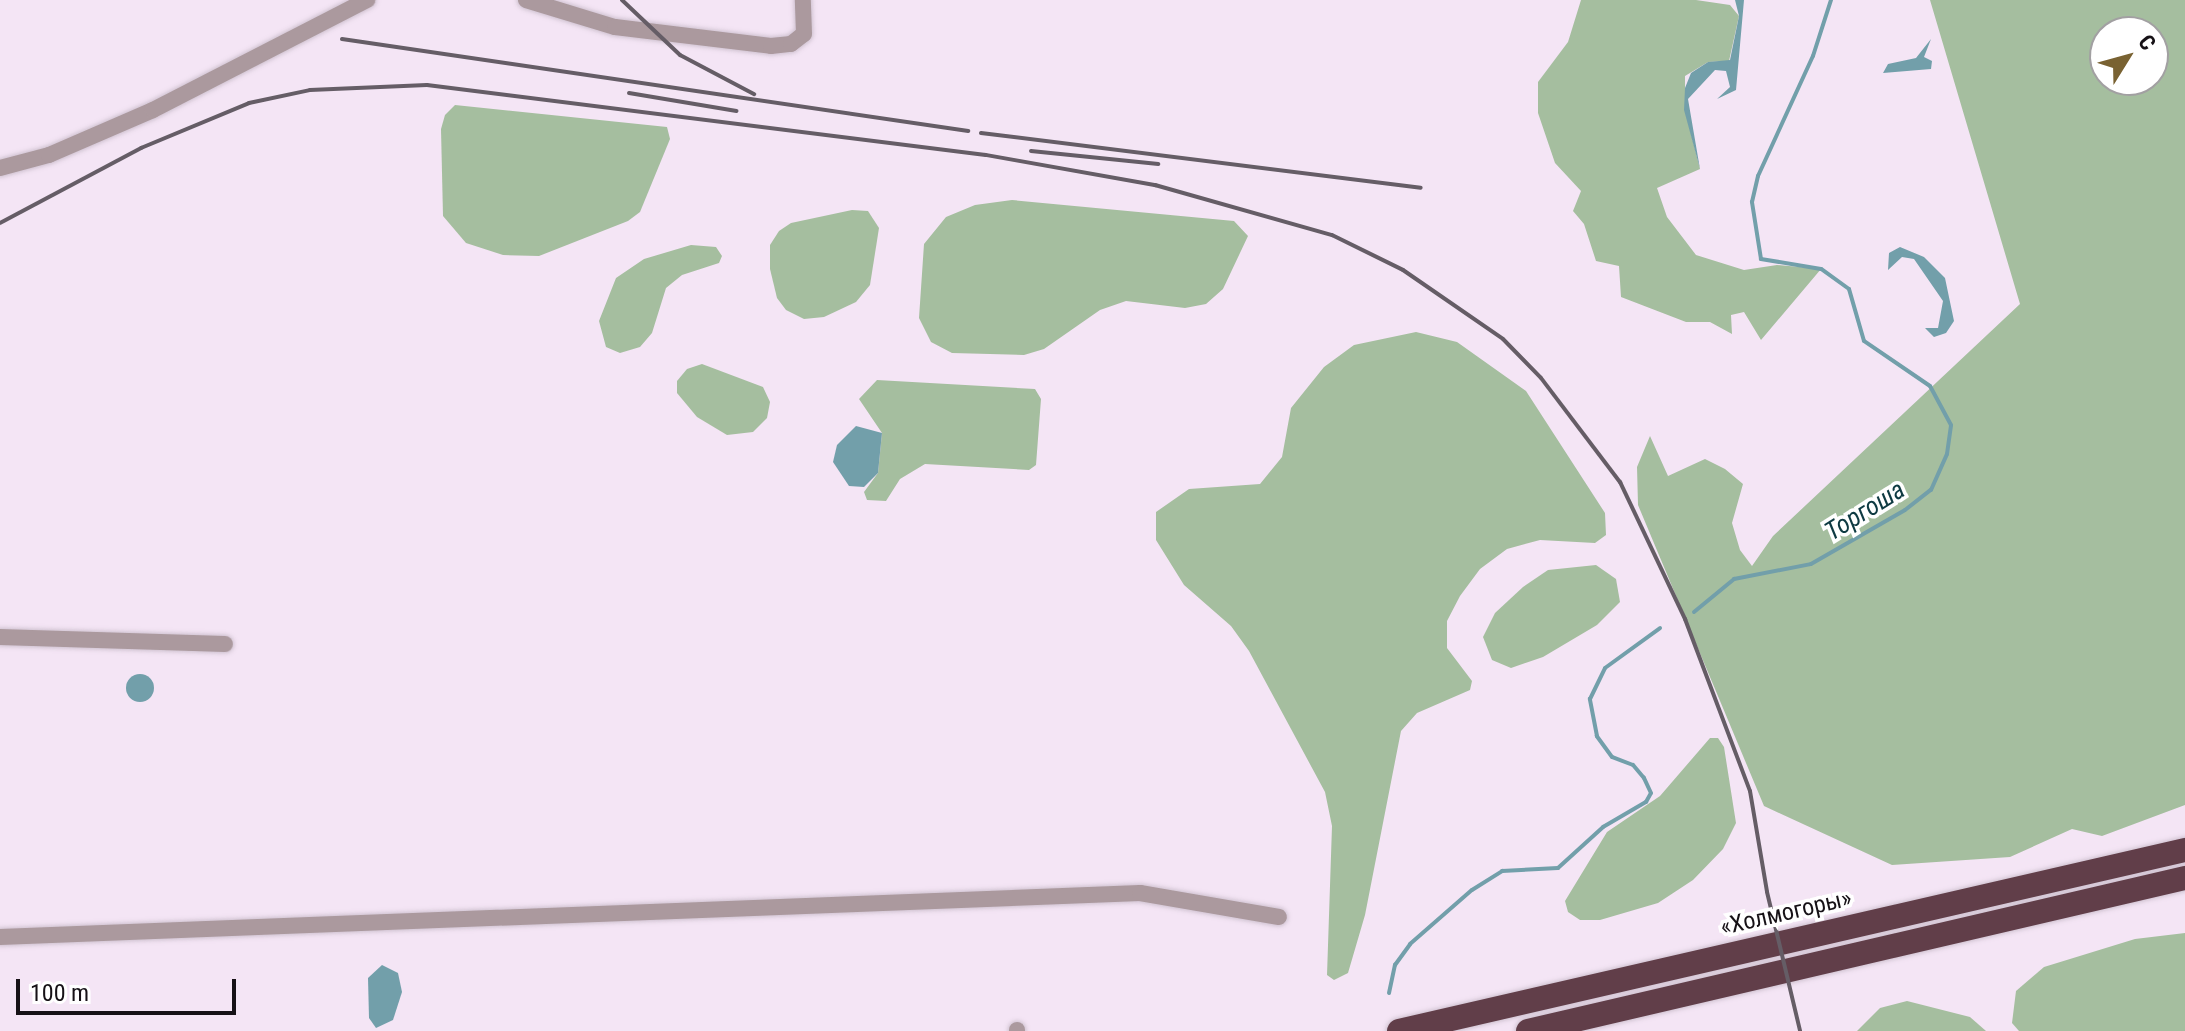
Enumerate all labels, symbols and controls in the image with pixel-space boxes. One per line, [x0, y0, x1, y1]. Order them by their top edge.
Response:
north arrow [2089, 16, 2169, 96]
text: С [2133, 30, 2161, 55]
water label: Торгоша [1819, 474, 1911, 548]
street label: «Холмогоры» [1718, 884, 1854, 942]
scale bar [20, 963, 240, 1013]
text: 100 m [30, 979, 89, 1007]

